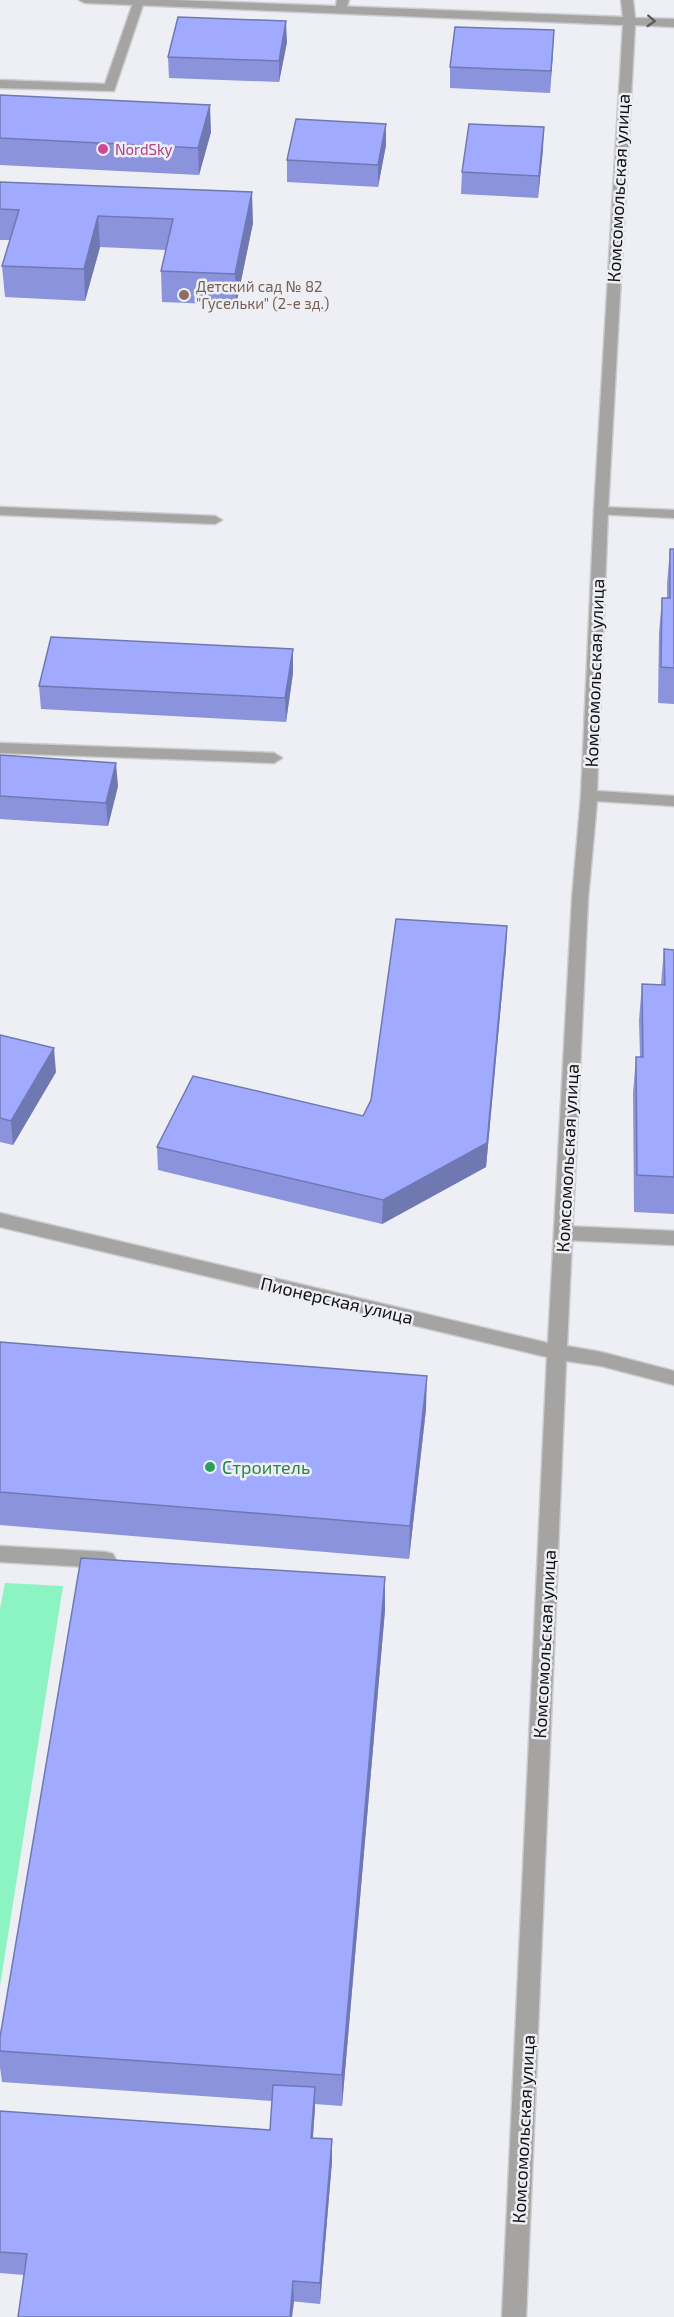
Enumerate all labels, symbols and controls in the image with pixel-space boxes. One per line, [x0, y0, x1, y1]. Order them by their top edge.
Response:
one-way arrow [647, 15, 656, 28]
street label: Комсомольская улица [602, 93, 634, 283]
place label: NordSky [115, 140, 173, 158]
marker: NordSky [96, 142, 110, 156]
place label: Детский сад № 82 "Гусельки" (2-е зд.) [196, 277, 329, 313]
marker: Детский сад № 82 "Гусельки" (2-е зд.) [177, 288, 191, 302]
street label: Комсомольская улица [580, 578, 608, 768]
street label: Комсомольская улица [551, 1063, 583, 1253]
street label: Пионерская улица [258, 1272, 416, 1328]
place label: Строитель [222, 1456, 310, 1478]
marker: Строитель [203, 1460, 217, 1474]
street label: Комсомольская улица [528, 1549, 560, 1739]
street label: Комсомольская улица [507, 2034, 539, 2224]

